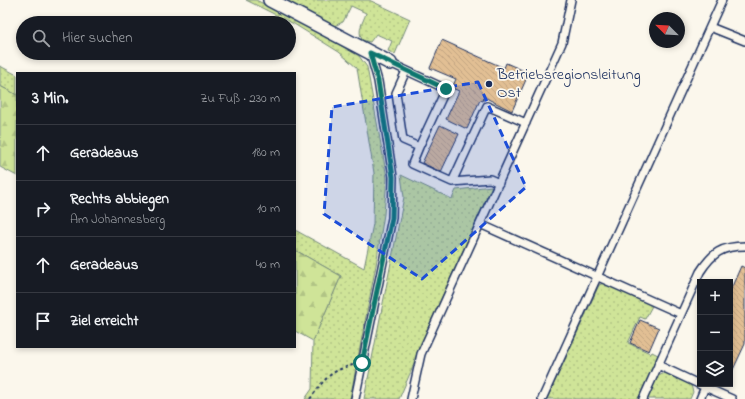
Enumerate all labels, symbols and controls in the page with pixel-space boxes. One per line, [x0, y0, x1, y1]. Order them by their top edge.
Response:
north arrow [649, 12, 685, 48]
search box [16, 16, 296, 60]
icon: search [30, 27, 52, 49]
text: Hier suchen [62, 27, 133, 49]
place label: Betriebsregionsleitung Ost [496, 63, 641, 105]
marker: Betriebsregionsleitung Ost [484, 79, 494, 89]
route end [437, 80, 455, 98]
text: 3 Min. [32, 86, 69, 111]
text: Zu Fuß · 230 m [200, 89, 280, 108]
icon: ahead [32, 142, 54, 164]
text: Geradeaus [70, 142, 138, 164]
text: 180 m [252, 143, 280, 162]
text: Rechts abbiegen [70, 188, 169, 210]
icon: right [32, 198, 54, 220]
text: 10 m [257, 199, 280, 218]
text: Am Johannesberg [70, 210, 165, 229]
icon: ahead [32, 254, 54, 276]
text: Geradeaus [70, 254, 138, 276]
text: 40 m [256, 255, 280, 274]
map controls [697, 279, 733, 387]
button: + [697, 279, 733, 315]
icon: arrive [32, 310, 54, 332]
text: Ziel erreicht [70, 310, 138, 332]
button: − [697, 315, 733, 351]
button: layers [697, 351, 733, 387]
route start [353, 354, 371, 372]

